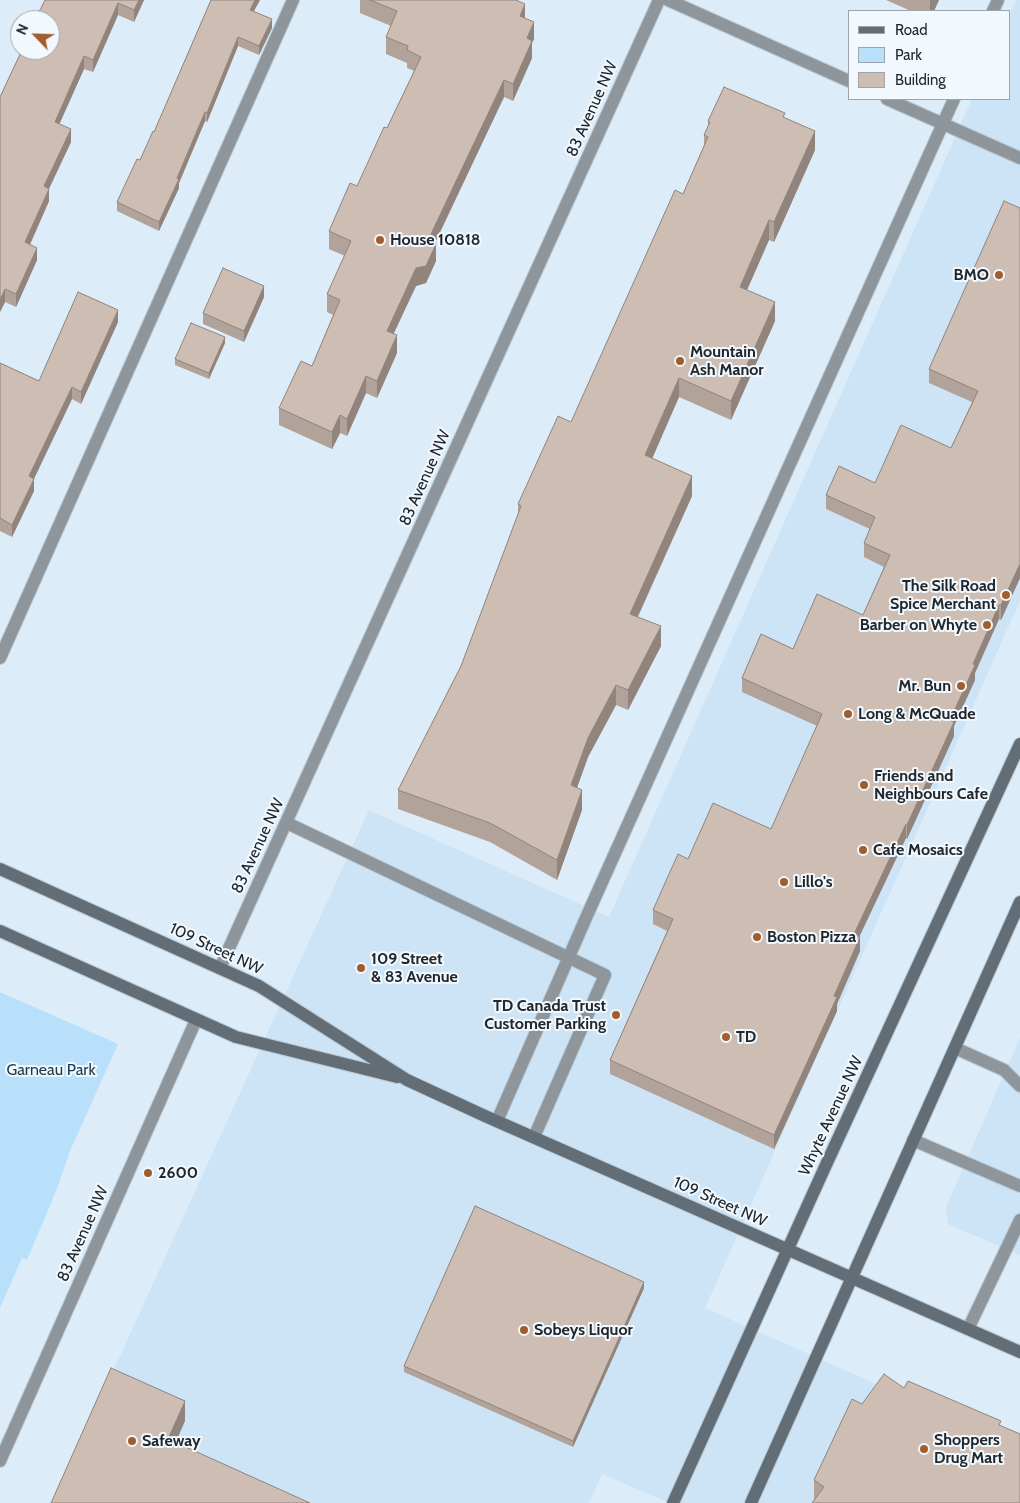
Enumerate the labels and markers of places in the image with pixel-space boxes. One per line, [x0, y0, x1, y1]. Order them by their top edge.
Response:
place label: House 10818 [390, 230, 480, 250]
marker: House 10818 [374, 234, 386, 246]
place label: BMO [954, 265, 989, 285]
marker: BMO [993, 269, 1005, 281]
place label: Mountain Ash Manor [690, 342, 764, 380]
marker: Mountain Ash Manor [674, 355, 686, 367]
place label: The Silk Road Spice Merchant [890, 576, 996, 614]
marker: The Silk Road Spice Merchant [1000, 589, 1012, 601]
place label: Barber on Whyte [860, 615, 977, 635]
marker: Barber on Whyte [981, 619, 993, 631]
place label: Mr. Bun [898, 676, 951, 696]
marker: Mr. Bun [955, 680, 967, 692]
place label: Long & McQuade [858, 704, 976, 724]
marker: Long & McQuade [842, 708, 854, 720]
place label: Friends and Neighbours Cafe [874, 766, 988, 804]
marker: Friends and Neighbours Cafe [858, 779, 870, 791]
place label: Cafe Mosaics [873, 840, 963, 860]
marker: Cafe Mosaics [857, 844, 869, 856]
place label: Lillo's [794, 872, 833, 892]
marker: Lillo's [778, 876, 790, 888]
place label: Boston Pizza [767, 927, 856, 947]
marker: Boston Pizza [751, 931, 763, 943]
place label: 109 Street & 83 Avenue [371, 949, 458, 987]
marker: 109 Street & 83 Avenue [355, 962, 367, 974]
place label: TD Canada Trust Customer Parking [484, 996, 606, 1034]
marker: TD Canada Trust Customer Parking [610, 1009, 622, 1021]
place label: TD [736, 1027, 756, 1047]
marker: TD [720, 1031, 732, 1043]
place label: 2600 [158, 1163, 198, 1183]
marker: 2600 [142, 1167, 154, 1179]
place label: Sobeys Liquor [534, 1320, 633, 1340]
marker: Sobeys Liquor [518, 1324, 530, 1336]
place label: Shoppers Drug Mart [934, 1430, 1003, 1468]
place label: Safeway [142, 1431, 201, 1451]
marker: Safeway [126, 1435, 138, 1447]
marker: Shoppers Drug Mart [918, 1443, 930, 1455]

